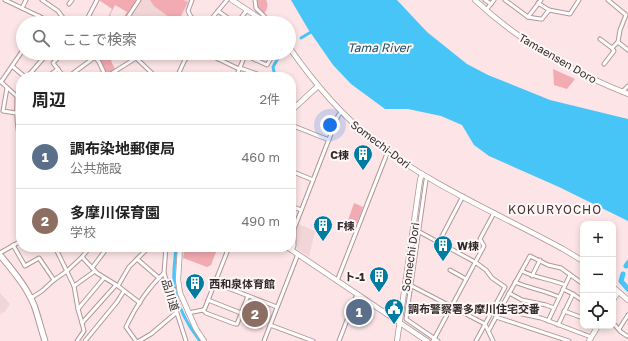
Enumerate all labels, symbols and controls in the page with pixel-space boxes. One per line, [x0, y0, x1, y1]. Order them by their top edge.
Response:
search box [16, 16, 296, 60]
icon: search [30, 27, 52, 49]
text: ここで検索 [62, 30, 137, 48]
street label: Tamaensen Doro [517, 30, 600, 86]
water label: Tama River [347, 40, 413, 55]
text: 周辺 [32, 89, 66, 110]
text: 2件 [259, 91, 280, 107]
your location [320, 115, 340, 135]
street label: Somechi-Dori [349, 117, 413, 171]
text: 調布染地郵便局 [70, 139, 175, 157]
building icon: C棟 [352, 143, 374, 171]
place label: C棟 [330, 148, 349, 161]
text: 1 [42, 149, 48, 165]
text: 460 m [241, 149, 280, 165]
text: 公共施設 [70, 160, 122, 176]
district label: KOKURYOCHO [508, 202, 602, 217]
text: 多摩川保育園 [70, 203, 160, 221]
text: 2 [41, 213, 49, 229]
text: 490 m [241, 213, 280, 229]
building icon: F棟 [312, 214, 334, 242]
place label: F棟 [337, 219, 355, 232]
map controls [580, 221, 616, 329]
button: + [580, 221, 616, 257]
street label: Somechi Dori [399, 222, 421, 292]
text: 学校 [70, 224, 96, 240]
building icon: W棟 [432, 234, 454, 262]
place label: W棟 [457, 239, 479, 252]
button: − [580, 257, 616, 293]
building icon: ト-1 [368, 265, 390, 293]
place label: ト-1 [344, 270, 365, 283]
building icon: 西和泉体育館 [184, 272, 206, 300]
street label: 品川道 [160, 277, 182, 313]
place label: 西和泉体育館 [209, 277, 275, 290]
button: locate [580, 293, 616, 329]
pin: 1 [346, 297, 372, 327]
public building icon: 調布警察署多摩川住宅交番 [383, 297, 405, 325]
pin: 2 [242, 299, 268, 329]
place label: 調布警察署多摩川住宅交番 [408, 302, 540, 315]

